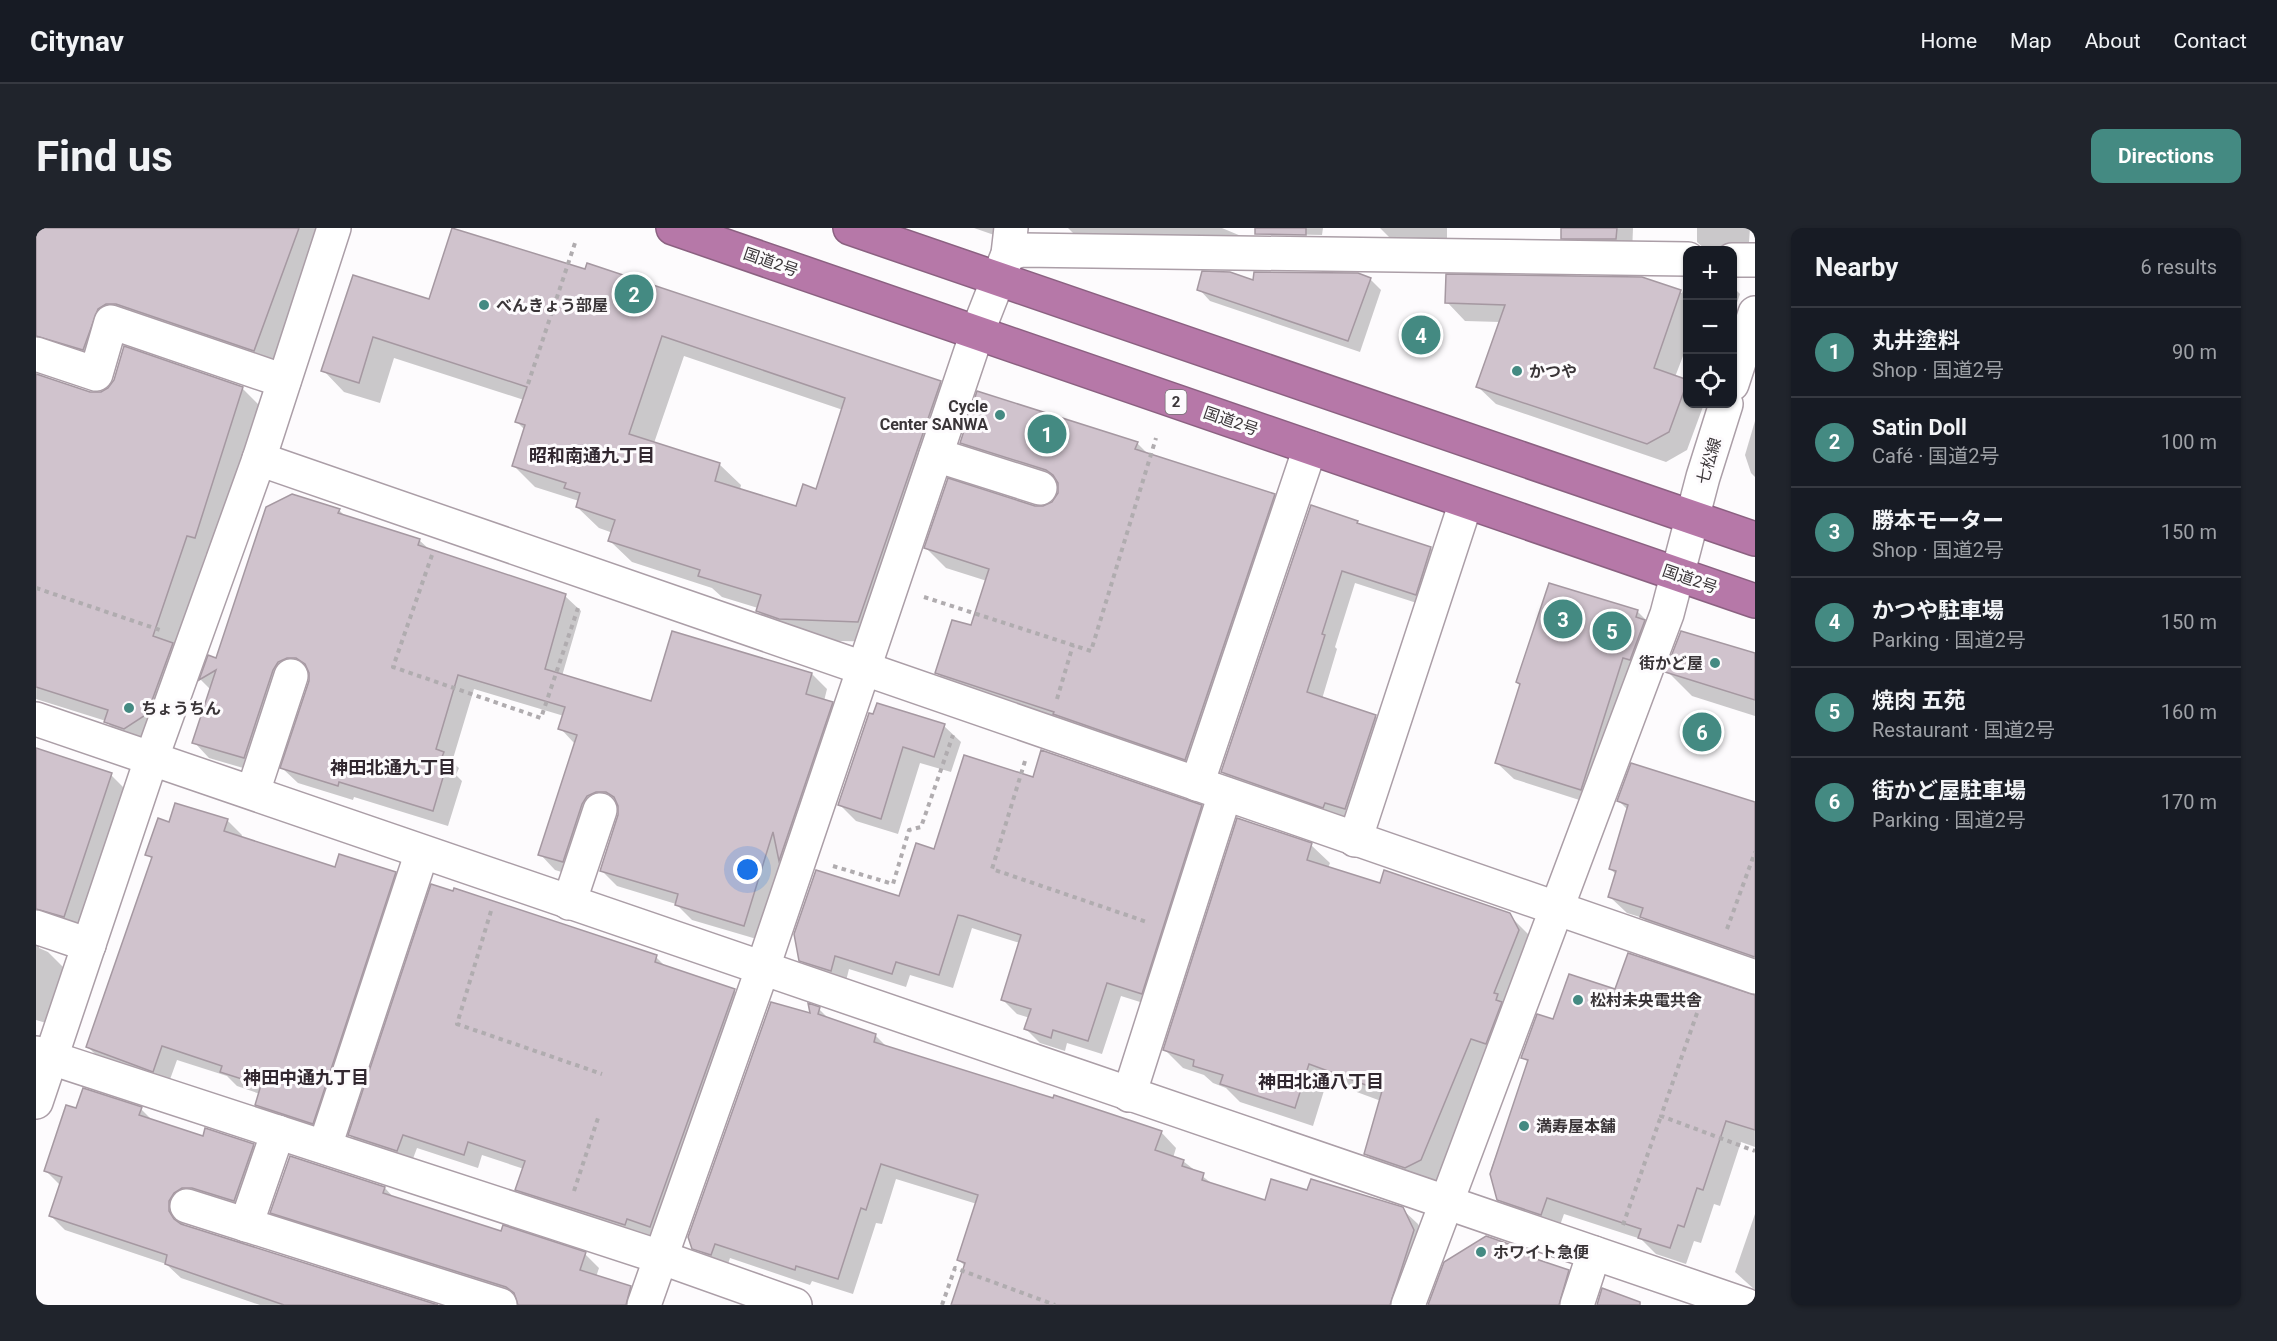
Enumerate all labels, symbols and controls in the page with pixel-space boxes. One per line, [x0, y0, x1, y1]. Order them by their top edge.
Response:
text: Citynav [30, 25, 124, 58]
text: Home [1921, 29, 1977, 53]
text: Map [2010, 29, 2052, 53]
text: About [2085, 29, 2141, 53]
text: Contact [2174, 29, 2247, 53]
button: Directions [2091, 129, 2241, 183]
text: Find us [36, 132, 173, 181]
street label: 国道2号 [741, 244, 801, 280]
map controls [1683, 246, 1737, 408]
button: + [1683, 246, 1737, 300]
text: Nearby [1815, 252, 1898, 282]
text: 6 results [2141, 255, 2217, 279]
pin: 2 [614, 272, 654, 316]
place label: べんきょう部屋 [496, 296, 608, 315]
marker: べんきょう部屋 [477, 298, 491, 312]
button: − [1683, 300, 1737, 354]
pin: 4 [1402, 312, 1440, 358]
text: 丸井塗料 [1872, 328, 1960, 353]
text: 1 [1829, 340, 1840, 364]
text: 90 m [2172, 340, 2217, 364]
button: locate [1683, 354, 1737, 408]
text: Shop · 国道2号 [1872, 358, 2004, 382]
place label: かつや [1529, 362, 1577, 381]
marker: かつや [1510, 364, 1524, 378]
road number: 2 [1166, 390, 1186, 414]
place label: Cycle Center SANWA [880, 397, 988, 434]
street label: 国道2号 [1201, 403, 1261, 439]
marker: Cycle Center SANWA [993, 408, 1007, 422]
pin: 1 [1028, 412, 1066, 456]
text: Satin Doll [1872, 415, 1967, 440]
text: 2 [1829, 430, 1840, 454]
text: 100 m [2161, 430, 2217, 454]
street label: 七松線 [1693, 435, 1725, 487]
text: Café · 国道2号 [1872, 444, 2000, 468]
district label: 昭和南通九丁目 [529, 445, 655, 466]
text: 勝本モーター [1872, 508, 2004, 533]
text: 3 [1829, 520, 1840, 544]
text: 150 m [2161, 520, 2217, 544]
text: Shop · 国道2号 [1872, 538, 2004, 562]
street label: 国道2号 [1660, 561, 1720, 597]
pin: 3 [1544, 596, 1582, 642]
text: かつや駐車場 [1872, 598, 2004, 623]
pin: 5 [1592, 608, 1632, 654]
text: 4 [1829, 610, 1840, 634]
text: 150 m [2161, 610, 2217, 634]
text: Parking · 国道2号 [1872, 628, 2026, 652]
place label: 街かど屋 [1639, 654, 1703, 673]
marker: 街かど屋 [1708, 656, 1722, 670]
text: 焼肉 五苑 [1872, 688, 1965, 713]
place label: ちょうちん [141, 699, 221, 718]
text: 5 [1829, 700, 1840, 724]
text: 160 m [2161, 700, 2217, 724]
marker: ちょうちん [122, 701, 136, 715]
pin: 6 [1682, 710, 1722, 754]
text: Restaurant · 国道2号 [1872, 718, 2055, 742]
district label: 神田北通九丁目 [330, 757, 456, 778]
text: 街かど屋駐車場 [1872, 778, 2026, 803]
text: 6 [1829, 790, 1840, 814]
text: 170 m [2161, 790, 2217, 814]
text: Parking · 国道2号 [1872, 808, 2026, 832]
your location [733, 855, 762, 884]
place label: 松村未央電共舎 [1590, 991, 1702, 1010]
marker: 松村未央電共舎 [1571, 993, 1585, 1007]
district label: 神田中通九丁目 [243, 1067, 369, 1088]
district label: 神田北通八丁目 [1258, 1071, 1384, 1092]
place label: 満寿屋本舗 [1536, 1117, 1616, 1136]
marker: 満寿屋本舗 [1517, 1119, 1531, 1133]
place label: ホワイト急便 [1493, 1243, 1589, 1262]
marker: ホワイト急便 [1474, 1245, 1488, 1259]

